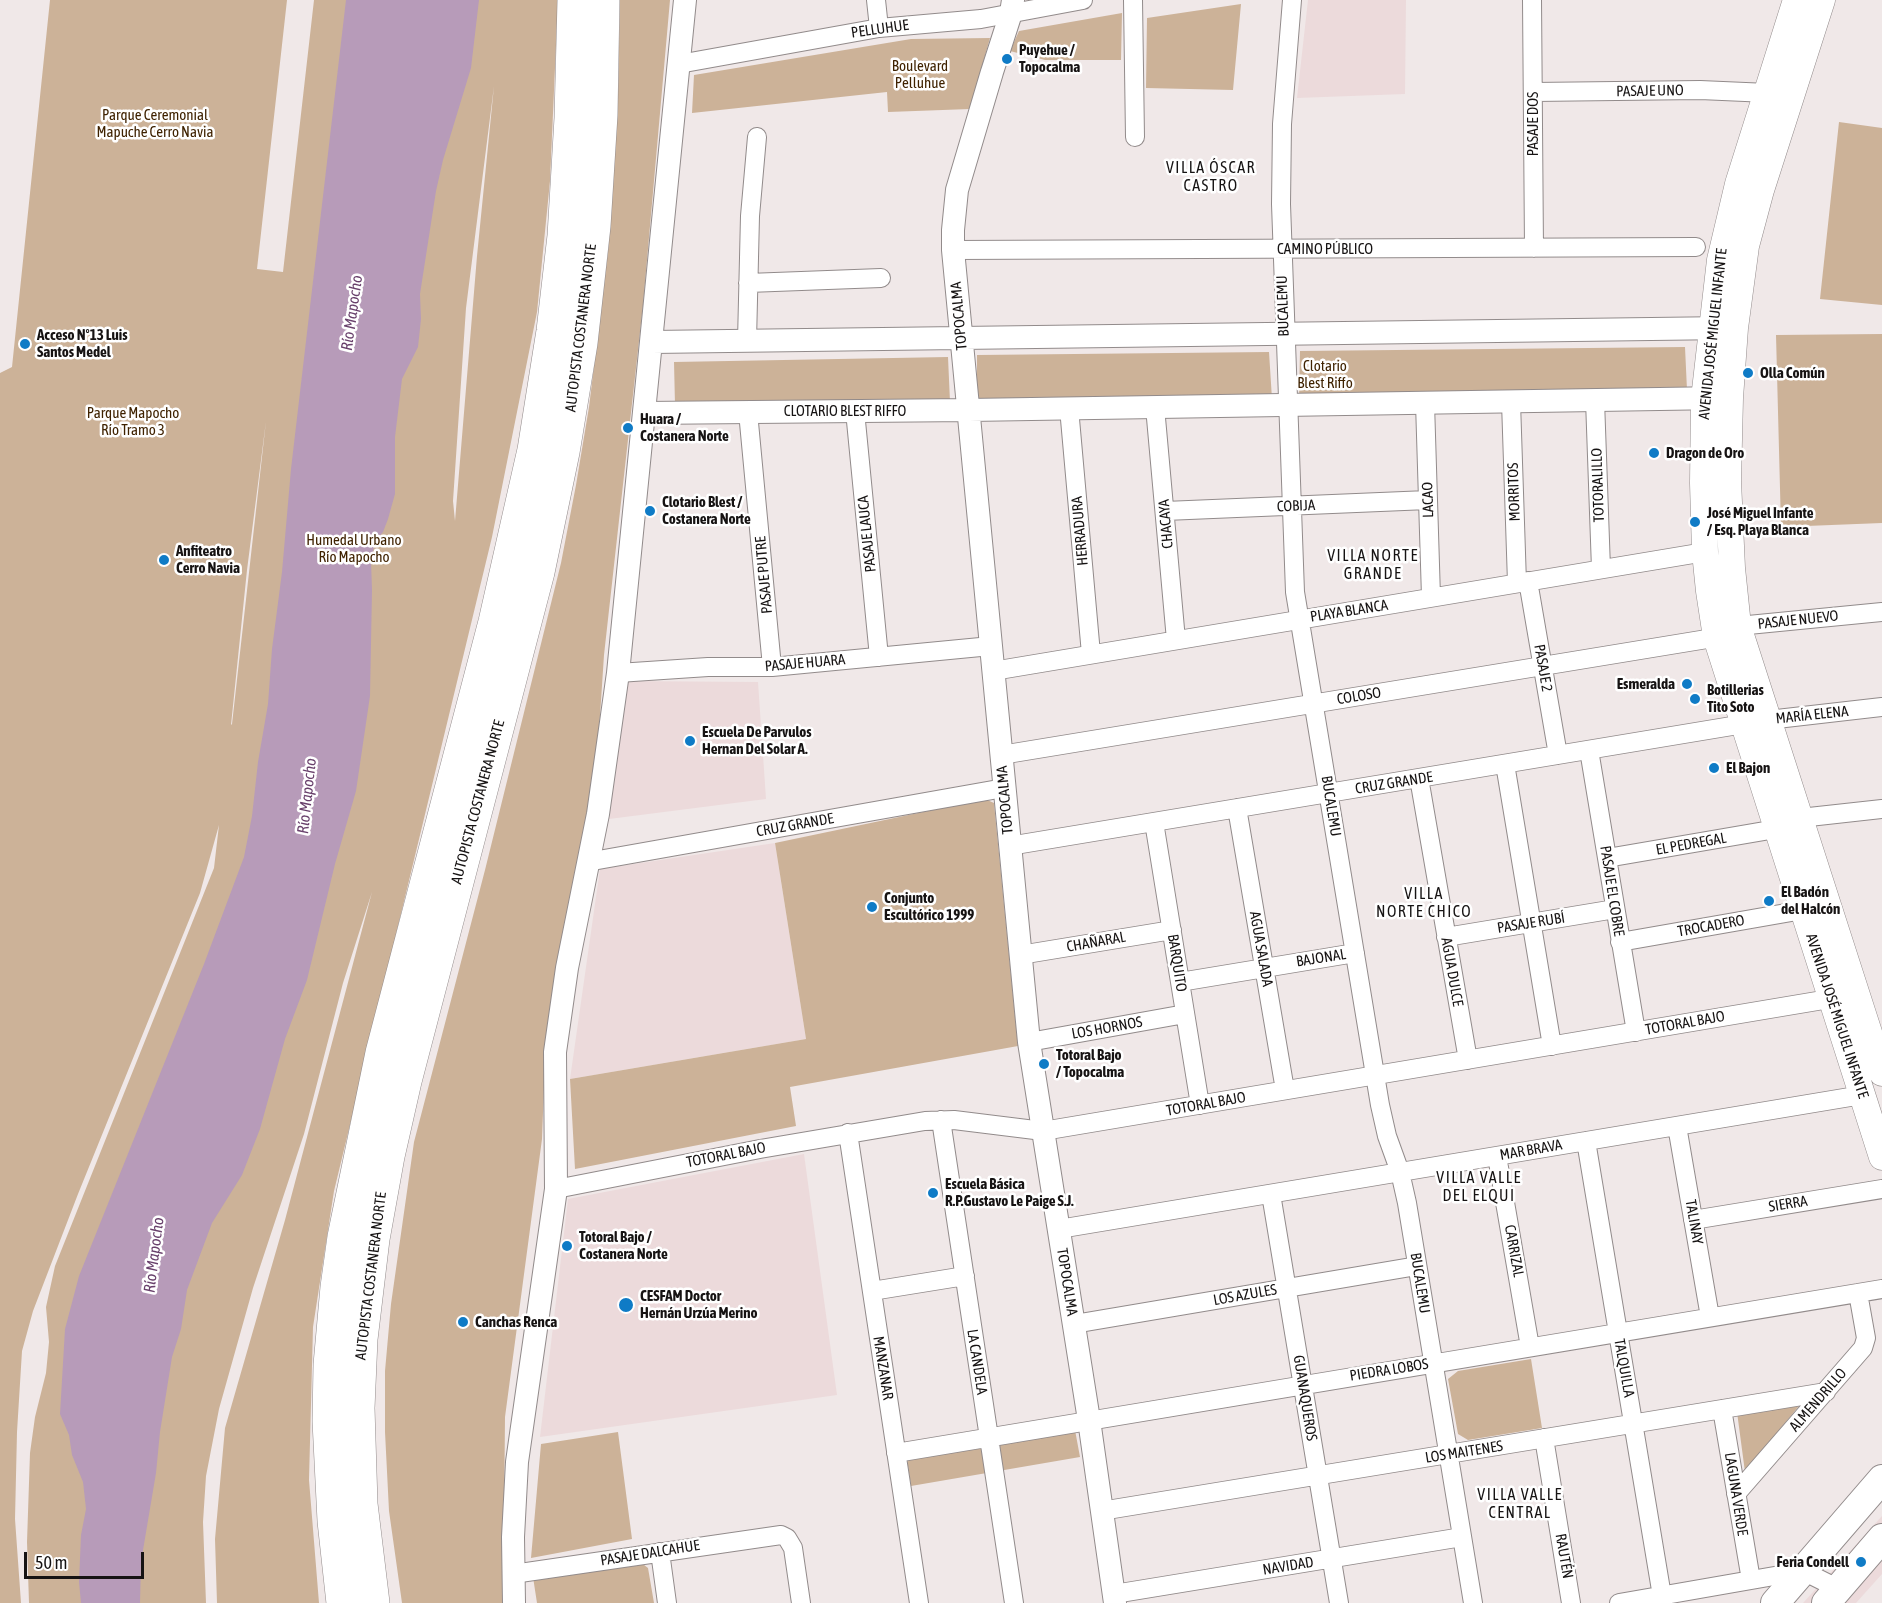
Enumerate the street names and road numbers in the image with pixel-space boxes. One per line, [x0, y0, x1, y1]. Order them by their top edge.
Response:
street label: PELLUHUE [850, 16, 910, 42]
street label: PASAJE UNO [1616, 81, 1684, 101]
street label: PASAJE DOS [1524, 92, 1542, 156]
street label: CAMINO PÚBLICO [1277, 240, 1373, 258]
street label: AUTOPISTA COSTANERA NORTE [562, 243, 600, 413]
street label: AVENIDA JOSÉ MIGUEL INFANTE [1695, 247, 1731, 421]
street label: BUCALEMU [1273, 275, 1293, 337]
street label: TOPOCALMA [947, 281, 971, 351]
street label: CLOTARIO BLEST RIFFO [784, 402, 906, 420]
street label: TOTORALILLO [1588, 448, 1608, 522]
street label: MORRITOS [1504, 462, 1524, 522]
street label: LACAO [1418, 482, 1438, 518]
street label: PASAJE LAUCA [854, 495, 880, 573]
street label: HERRADURA [1068, 496, 1092, 566]
street label: COBIJA [1277, 496, 1315, 516]
street label: CHACAYA [1155, 499, 1177, 549]
street label: PASAJE PUTRE [752, 536, 776, 614]
street label: PLAYA BLANCA [1309, 596, 1389, 626]
street label: PASAJE NUEVO [1757, 607, 1839, 633]
street label: PASAJE 2 [1530, 643, 1556, 693]
street label: PASAJE HUARA [764, 651, 846, 675]
street label: COLOSO [1336, 684, 1382, 708]
street label: MARÍA ELENA [1775, 702, 1849, 728]
street label: AUTOPISTA COSTANERA NORTE [447, 718, 509, 886]
street label: TOPOCALMA [993, 765, 1017, 835]
street label: CRUZ GRANDE [1354, 768, 1434, 798]
street label: BUCALEMU [1317, 774, 1345, 838]
street label: CRUZ GRANDE [755, 809, 835, 841]
street label: EL PEDREGAL [1654, 829, 1728, 859]
street label: PASAJE EL COBRE [1596, 844, 1628, 938]
street label: PASAJE RUBÍ [1496, 909, 1566, 937]
street label: AGUA SALADA [1246, 910, 1276, 988]
street label: TROCADERO [1676, 911, 1746, 941]
street label: CHAÑARAL [1065, 928, 1127, 956]
street label: AVENIDA JOSÉ MIGUEL INFANTE [1802, 931, 1872, 1101]
street label: BARQUITO [1164, 933, 1190, 993]
street label: AGUA DULCE [1437, 936, 1467, 1008]
street label: BAJONAL [1295, 945, 1347, 971]
street label: TOTORAL BAJO [1644, 1007, 1726, 1039]
street label: LOS HORNOS [1070, 1013, 1144, 1043]
street label: TOTORAL BAJO [1165, 1088, 1247, 1120]
street label: MAR BRAVA [1498, 1136, 1564, 1164]
street label: TOTORAL BAJO [685, 1138, 767, 1172]
street label: AUTOPISTA COSTANERA NORTE [352, 1191, 390, 1361]
street label: SIERRA [1767, 1192, 1809, 1216]
street label: TALINAY [1681, 1198, 1707, 1246]
street label: CARRIZAL [1501, 1223, 1527, 1279]
street label: TOPOCALMA [1053, 1247, 1081, 1317]
street label: BUCALEMU [1406, 1251, 1434, 1315]
street label: LOS AZULES [1212, 1281, 1278, 1309]
street label: LA CANDELA [963, 1328, 991, 1396]
street label: MANZANAR [869, 1335, 897, 1401]
street label: TALQUILLA [1610, 1337, 1638, 1399]
street label: GUANAQUEROS [1289, 1354, 1321, 1442]
street label: PIEDRA LOBOS [1348, 1355, 1430, 1385]
street label: ALMENDRILLO [1786, 1365, 1850, 1435]
street label: LOS MAITENES [1424, 1437, 1504, 1467]
street label: LAGUNA VERDE [1721, 1451, 1751, 1537]
street label: RAUTÉN [1551, 1532, 1577, 1580]
street label: PASAJE DALCAHUE [599, 1536, 701, 1570]
street label: NAVIDAD [1261, 1553, 1315, 1579]

